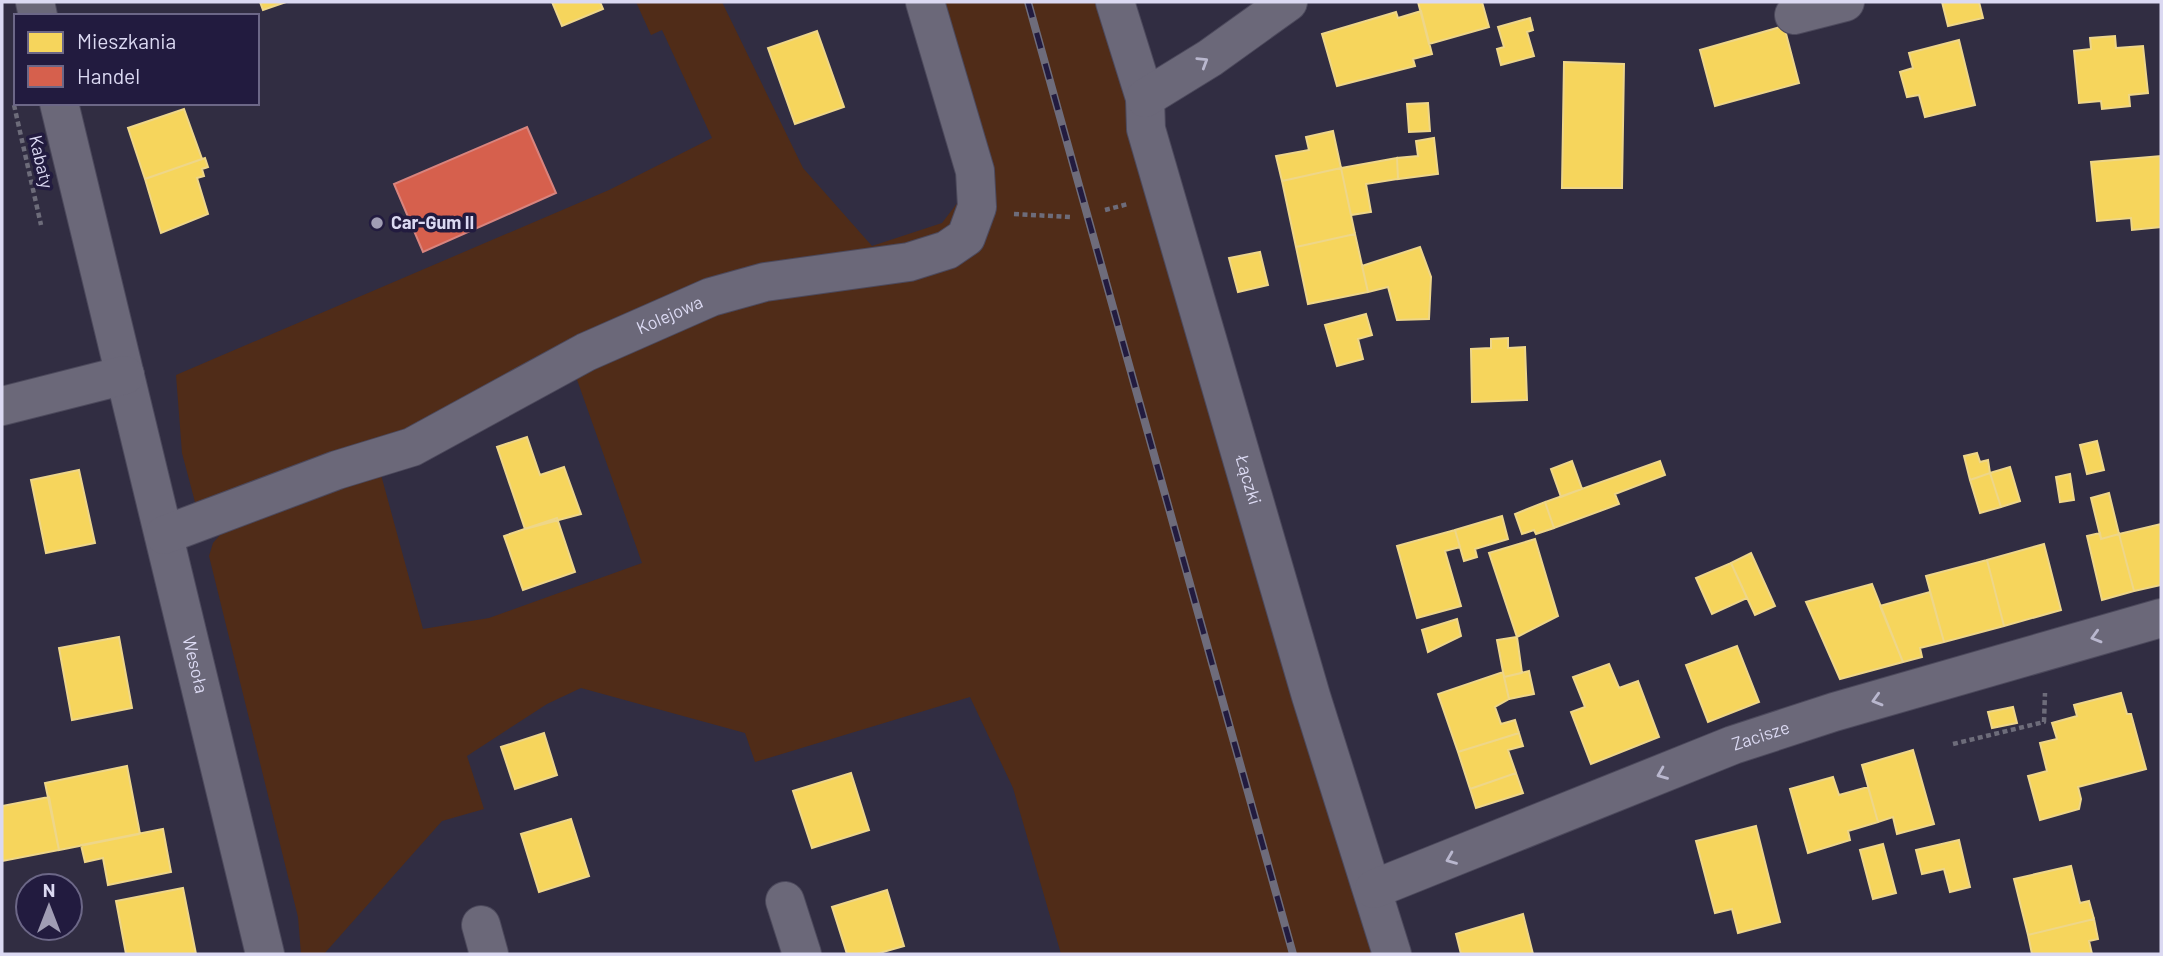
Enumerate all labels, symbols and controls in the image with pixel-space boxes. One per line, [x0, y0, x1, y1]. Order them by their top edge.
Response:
legend [14, 14, 259, 105]
text: Mieszkania [77, 28, 176, 53]
one-way arrow [1195, 58, 1208, 71]
text: Handel [77, 63, 140, 88]
street label: Kabaty [25, 133, 59, 191]
place label: Car-Gum II [391, 211, 474, 233]
marker: Car-Gum II [369, 215, 385, 231]
street label: Kolejowa [633, 290, 706, 338]
street label: Łączki [1231, 451, 1267, 507]
one-way arrow [2090, 629, 2102, 644]
street label: Wesoła [178, 634, 213, 695]
one-way arrow [1871, 692, 1883, 706]
street label: Zacisze [1729, 715, 1792, 755]
one-way arrow [1657, 765, 1669, 779]
one-way arrow [1446, 850, 1458, 864]
north arrow [14, 872, 84, 942]
text: N [43, 878, 55, 901]

